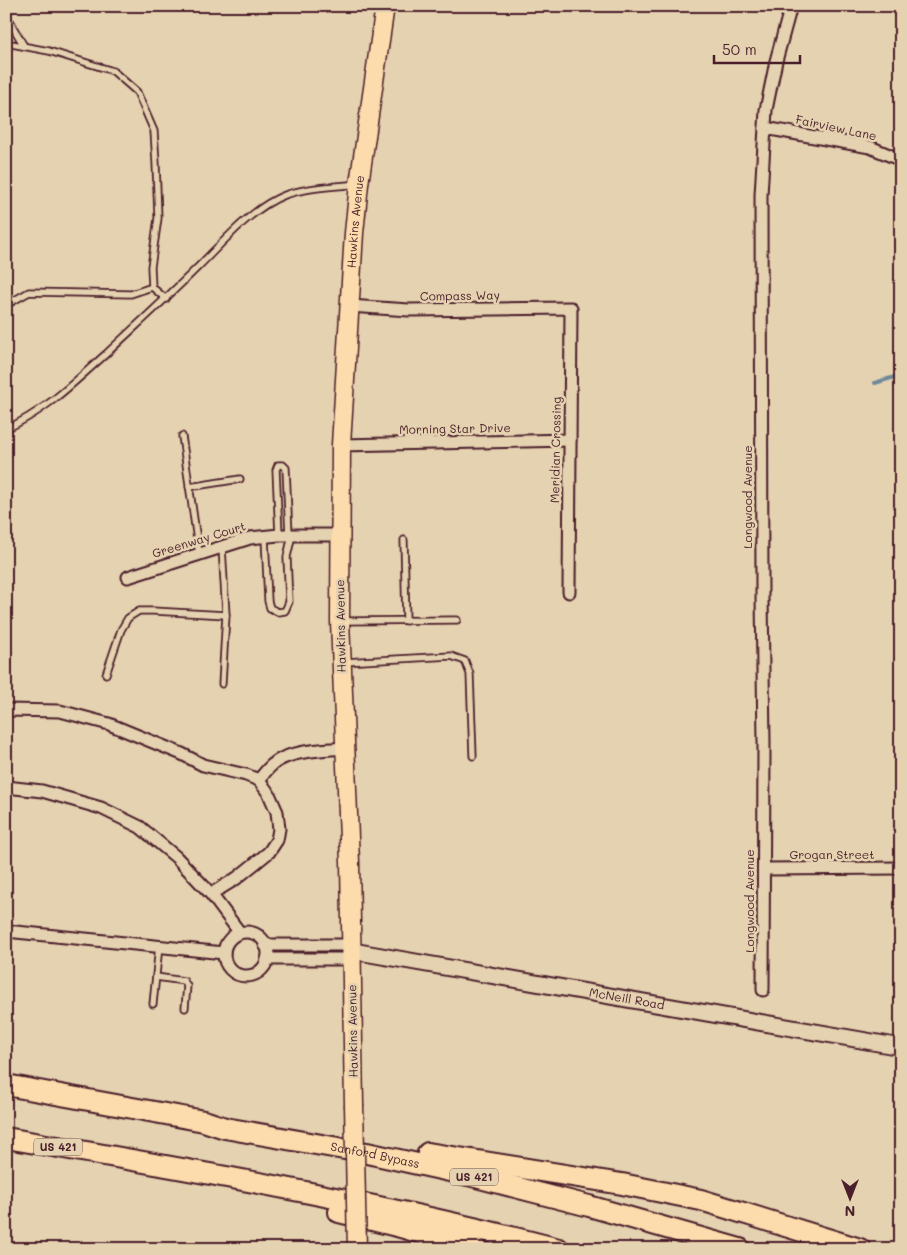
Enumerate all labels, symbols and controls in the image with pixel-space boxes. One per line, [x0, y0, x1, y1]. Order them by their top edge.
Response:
scale bar [714, 32, 801, 64]
text: 50 m [722, 39, 757, 59]
street label: Fairview Lane [794, 111, 878, 143]
street label: Hawkins Avenue [343, 174, 367, 269]
street label: Compass Way [420, 286, 500, 304]
street label: Meridian Crossing [546, 397, 564, 503]
street label: Morning Star Drive [399, 419, 511, 437]
street label: Longwood Avenue [739, 445, 755, 549]
street label: Greenway Court [150, 517, 247, 561]
street label: Hawkins Avenue [331, 579, 349, 673]
street label: Grogan Street [789, 846, 875, 862]
street label: Longwood Avenue [741, 849, 757, 953]
street label: Hawkins Avenue [343, 984, 361, 1078]
street label: McNeill Road [588, 984, 666, 1013]
road number: US 421 [34, 1138, 82, 1156]
street label: Sanford Bypass [330, 1138, 422, 1171]
road number: US 421 [450, 1168, 498, 1186]
north arrow [824, 1172, 874, 1222]
text: N [845, 1202, 855, 1221]

